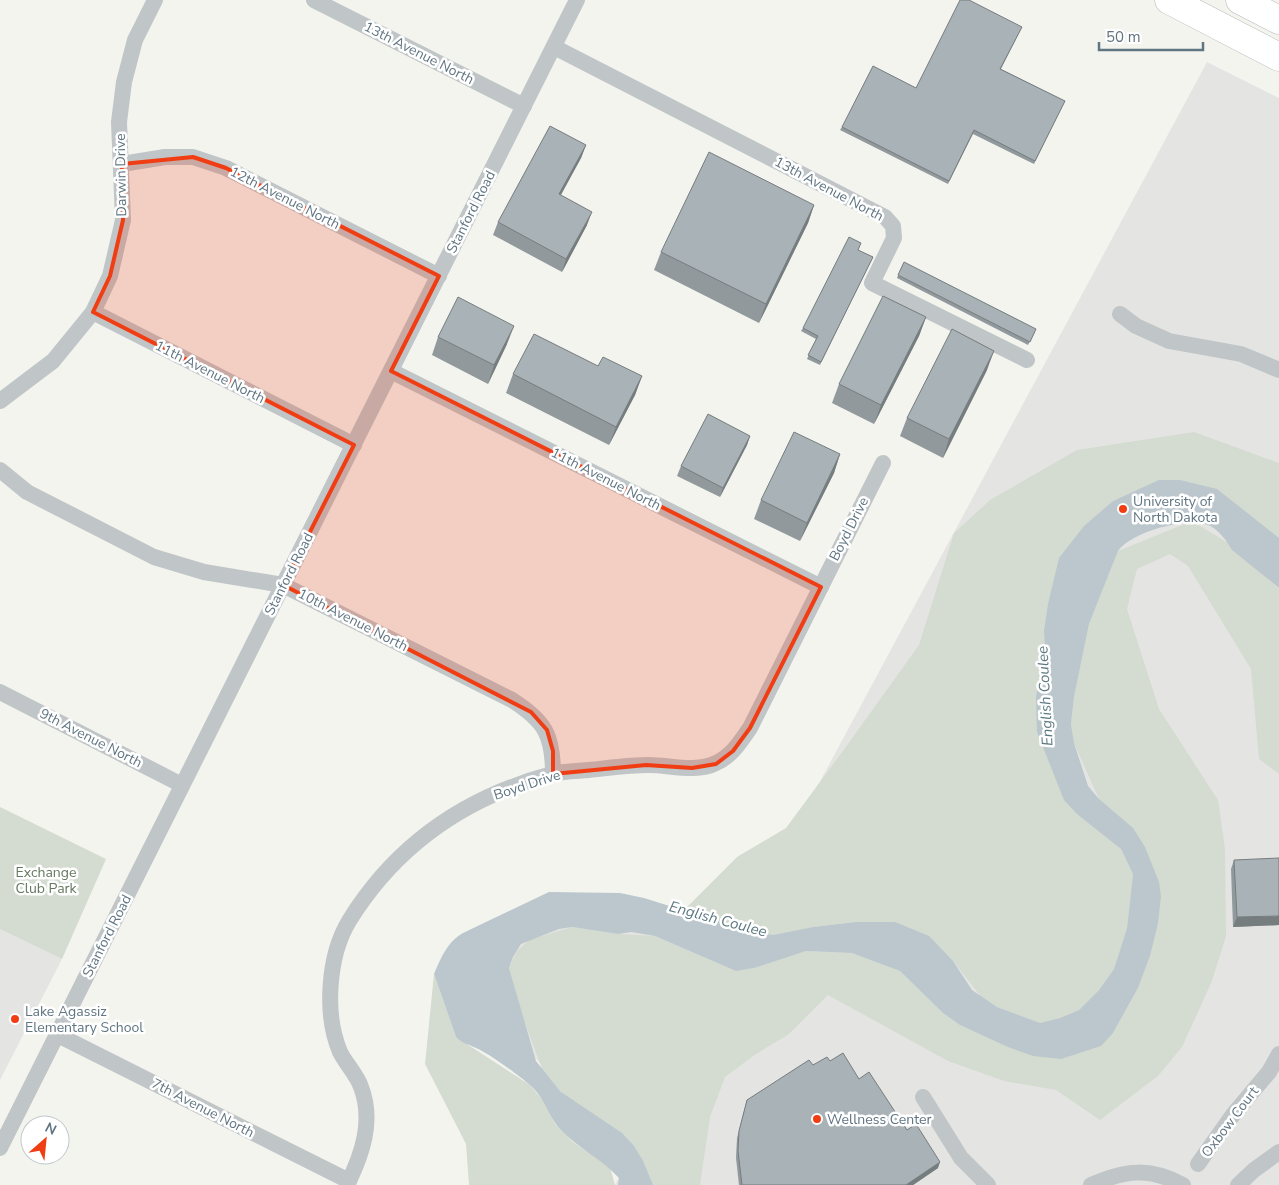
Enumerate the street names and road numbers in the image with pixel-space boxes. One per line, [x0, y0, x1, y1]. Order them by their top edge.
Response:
street label: 13th Avenue North [361, 17, 477, 89]
street label: Darwin Drive [111, 133, 131, 217]
street label: 13th Avenue North [771, 152, 887, 226]
street label: 12th Avenue North [227, 162, 343, 234]
street label: Stanford Road [442, 167, 500, 257]
street label: 11th Avenue North [152, 336, 268, 408]
street label: 11th Avenue North [548, 443, 664, 515]
street label: Boyd Drive [825, 494, 873, 564]
street label: Stanford Road [260, 529, 318, 619]
street label: 10th Avenue North [295, 584, 411, 656]
street label: 9th Avenue North [37, 704, 145, 772]
street label: Boyd Drive [491, 765, 563, 805]
street label: Stanford Road [78, 891, 136, 981]
street label: 7th Avenue North [149, 1074, 257, 1142]
street label: Oxbow Court [1197, 1083, 1263, 1161]

